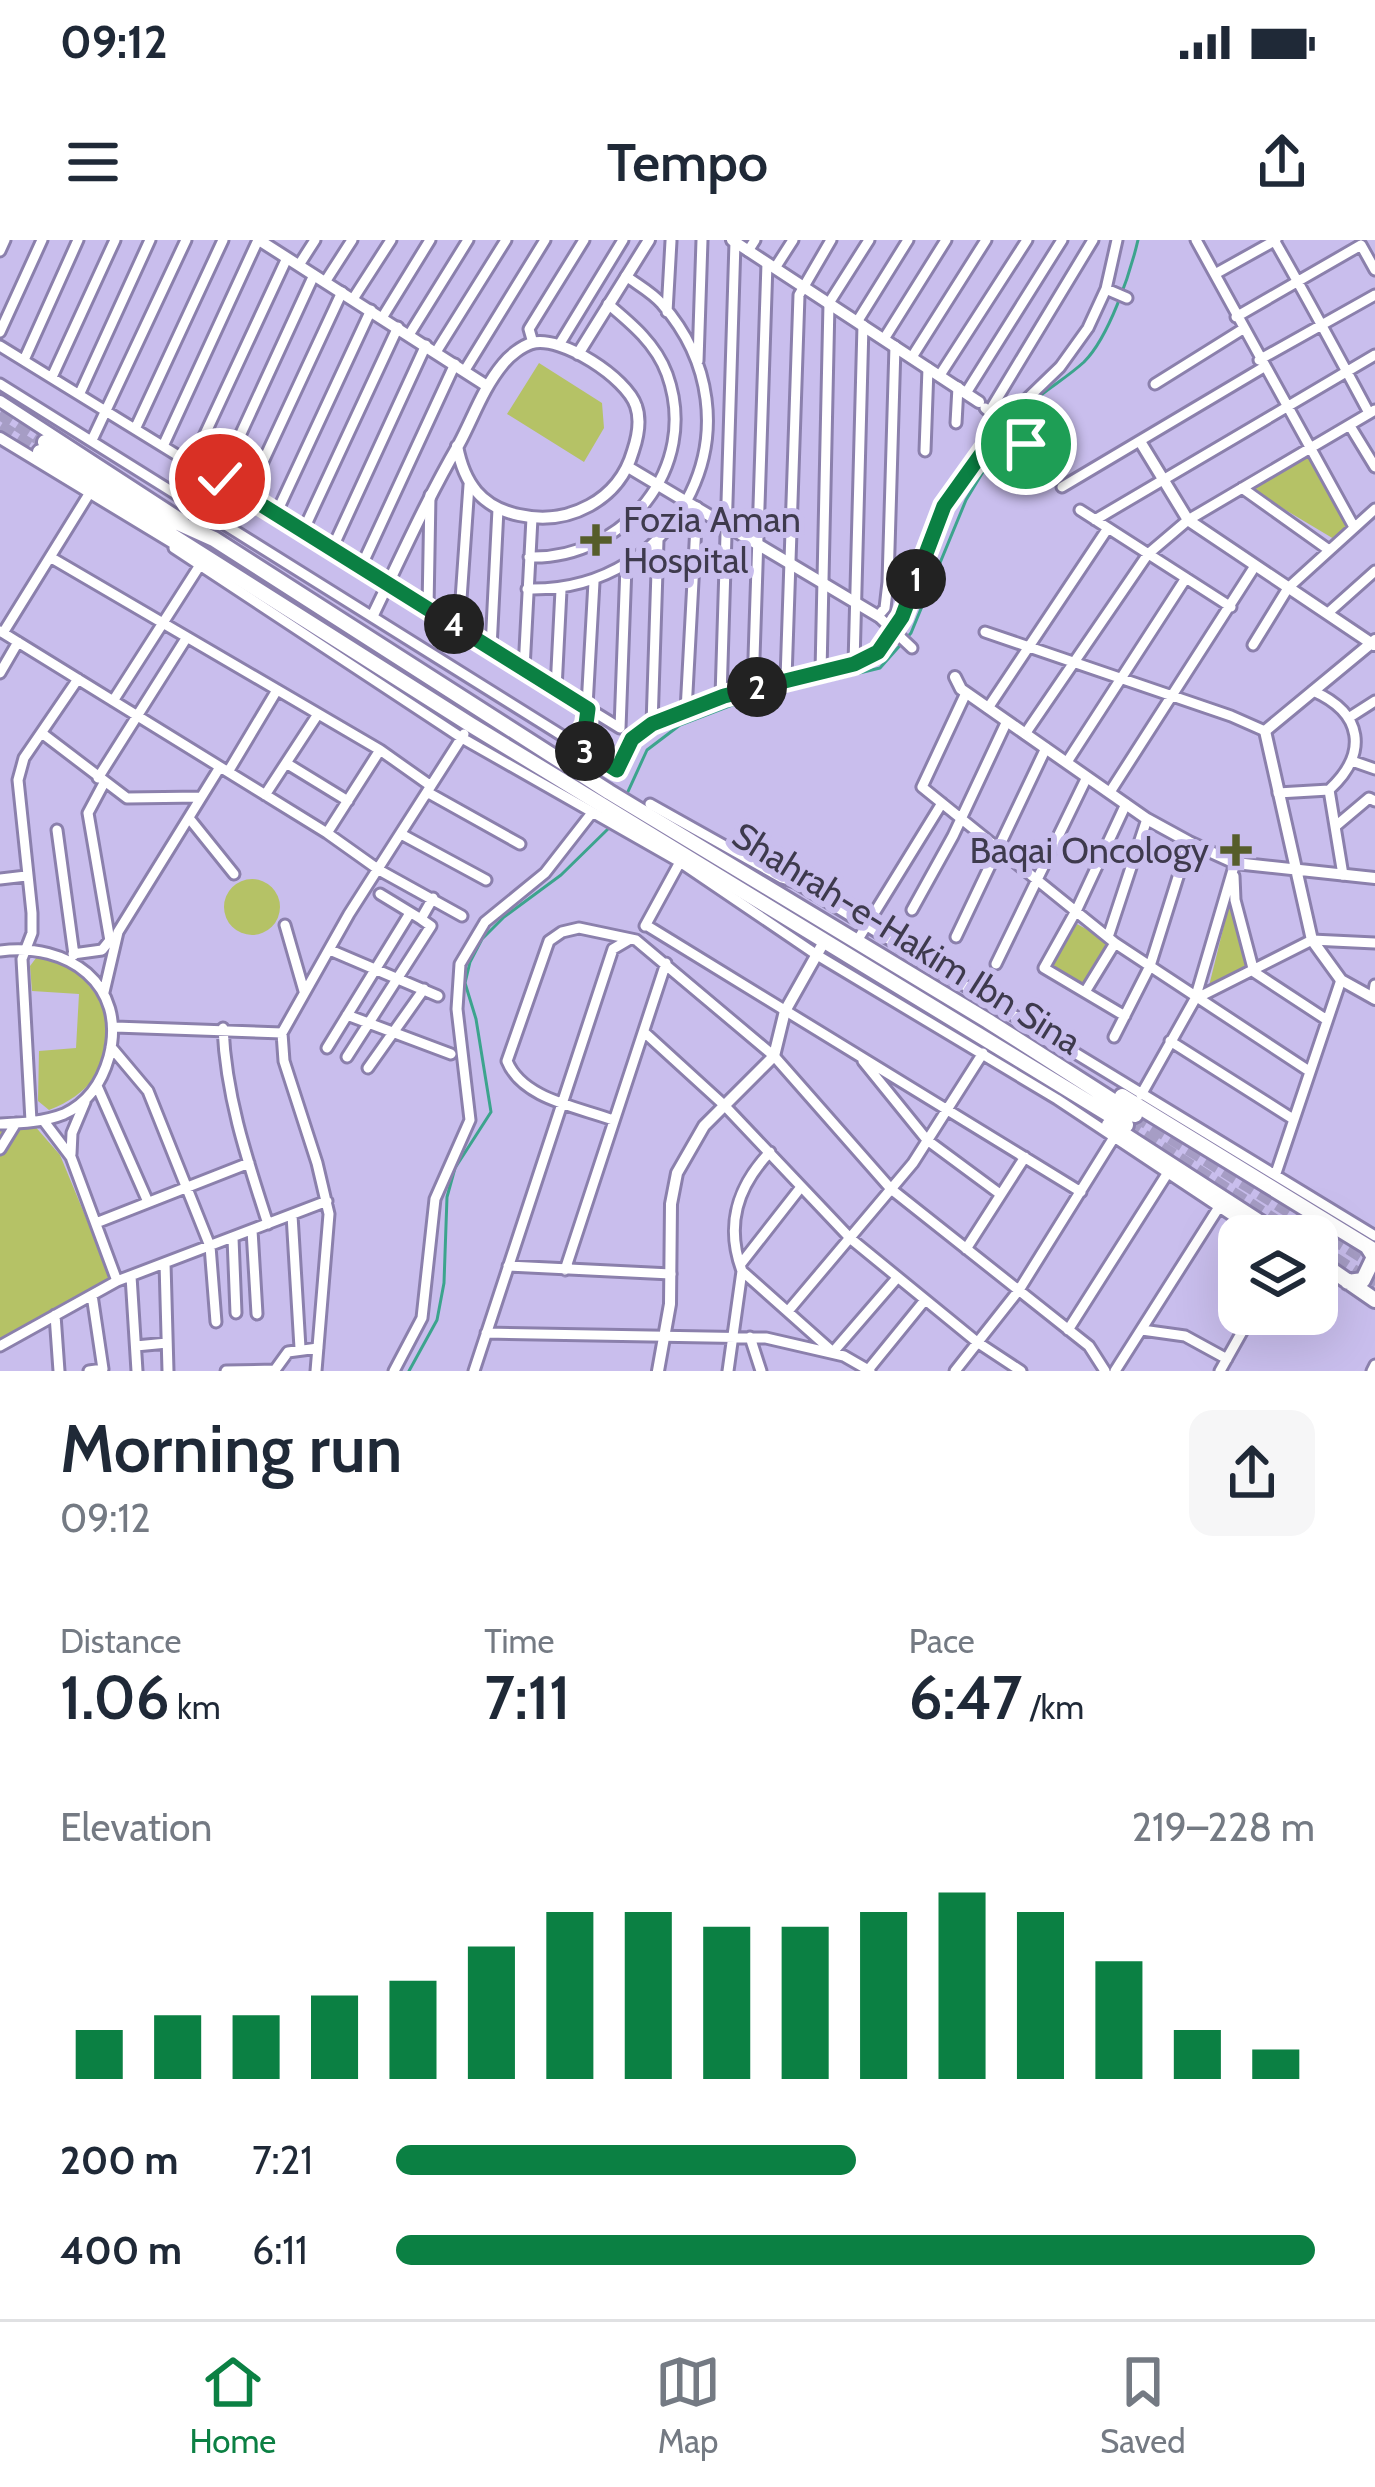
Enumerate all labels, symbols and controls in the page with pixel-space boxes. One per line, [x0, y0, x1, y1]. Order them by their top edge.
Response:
text: 09:12 [60, 15, 167, 69]
icon: menu [60, 129, 126, 195]
text: Tempo [607, 129, 768, 195]
icon: share [1249, 129, 1315, 195]
pin [975, 393, 1077, 495]
icon: arrive [993, 411, 1059, 477]
pin [169, 428, 271, 530]
icon: check [187, 446, 253, 512]
place label: Fozia Aman Hospital [623, 497, 801, 582]
marker: Fozia Aman Hospital [580, 524, 612, 556]
pin: 1 [886, 549, 946, 609]
text: 1 [910, 559, 922, 599]
pin: 4 [424, 594, 484, 654]
text: 4 [444, 604, 464, 644]
pin: 2 [727, 657, 787, 717]
text: 2 [748, 667, 766, 707]
pin: 3 [555, 721, 615, 781]
text: 3 [576, 731, 594, 771]
street label: Shahrah-e-Hakim Ibn Sina [725, 813, 1089, 1063]
place label: Baqai Oncology [969, 828, 1209, 872]
marker: Baqai Oncology [1220, 834, 1252, 866]
map controls [1218, 1215, 1338, 1335]
button: layers [1218, 1215, 1338, 1335]
text: Morning run [60, 1408, 402, 1489]
button: share [1189, 1410, 1315, 1536]
text: 09:12 [60, 1494, 151, 1542]
text: Distance [60, 1621, 181, 1661]
text: Time [484, 1621, 554, 1661]
text: Pace [909, 1621, 975, 1661]
text: 1.06 [60, 1661, 170, 1734]
text: 7:11 [484, 1661, 570, 1734]
text: 6:47 [909, 1661, 1022, 1734]
text: km [170, 1687, 221, 1727]
text: /km [1022, 1687, 1084, 1727]
text: Elevation [60, 1803, 212, 1851]
text: 219–228 m [1132, 1803, 1315, 1851]
text: 200 m [60, 2136, 178, 2184]
text: 7:21 [252, 2136, 313, 2184]
text: 400 m [60, 2226, 182, 2274]
text: 6:11 [252, 2226, 308, 2274]
tab: Home [189, 2349, 276, 2461]
tab: Map [655, 2349, 721, 2461]
tab: Saved [1100, 2349, 1186, 2461]

